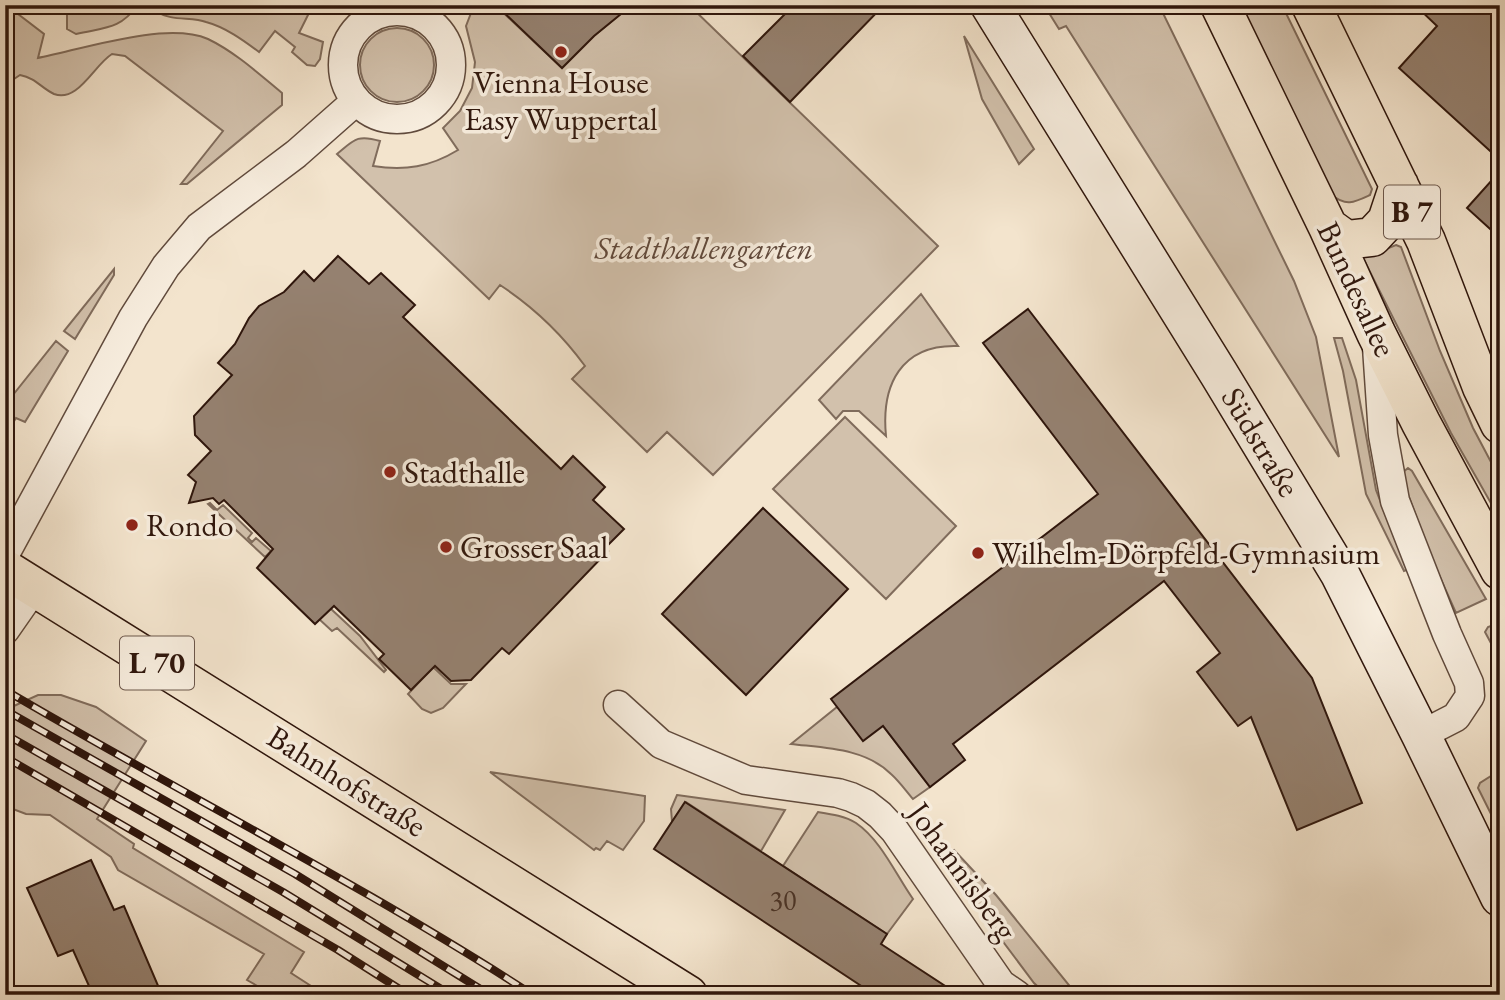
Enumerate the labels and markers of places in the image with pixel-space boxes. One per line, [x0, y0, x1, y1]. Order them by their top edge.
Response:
marker: Vienna House Easy Wuppertal [553, 44, 569, 60]
place label: Vienna House Easy Wuppertal [464, 61, 658, 140]
place label: Stadthalle [404, 451, 525, 493]
marker: Stadthalle [382, 464, 398, 480]
place label: Rondo [146, 504, 234, 546]
marker: Rondo [124, 517, 140, 533]
place label: Grosser Saal [460, 526, 609, 568]
place label: Wilhelm-Dörpfeld-Gymnasium [992, 532, 1380, 574]
marker: Grosser Saal [438, 539, 454, 555]
marker: Wilhelm-Dörpfeld-Gymnasium [970, 545, 986, 561]

